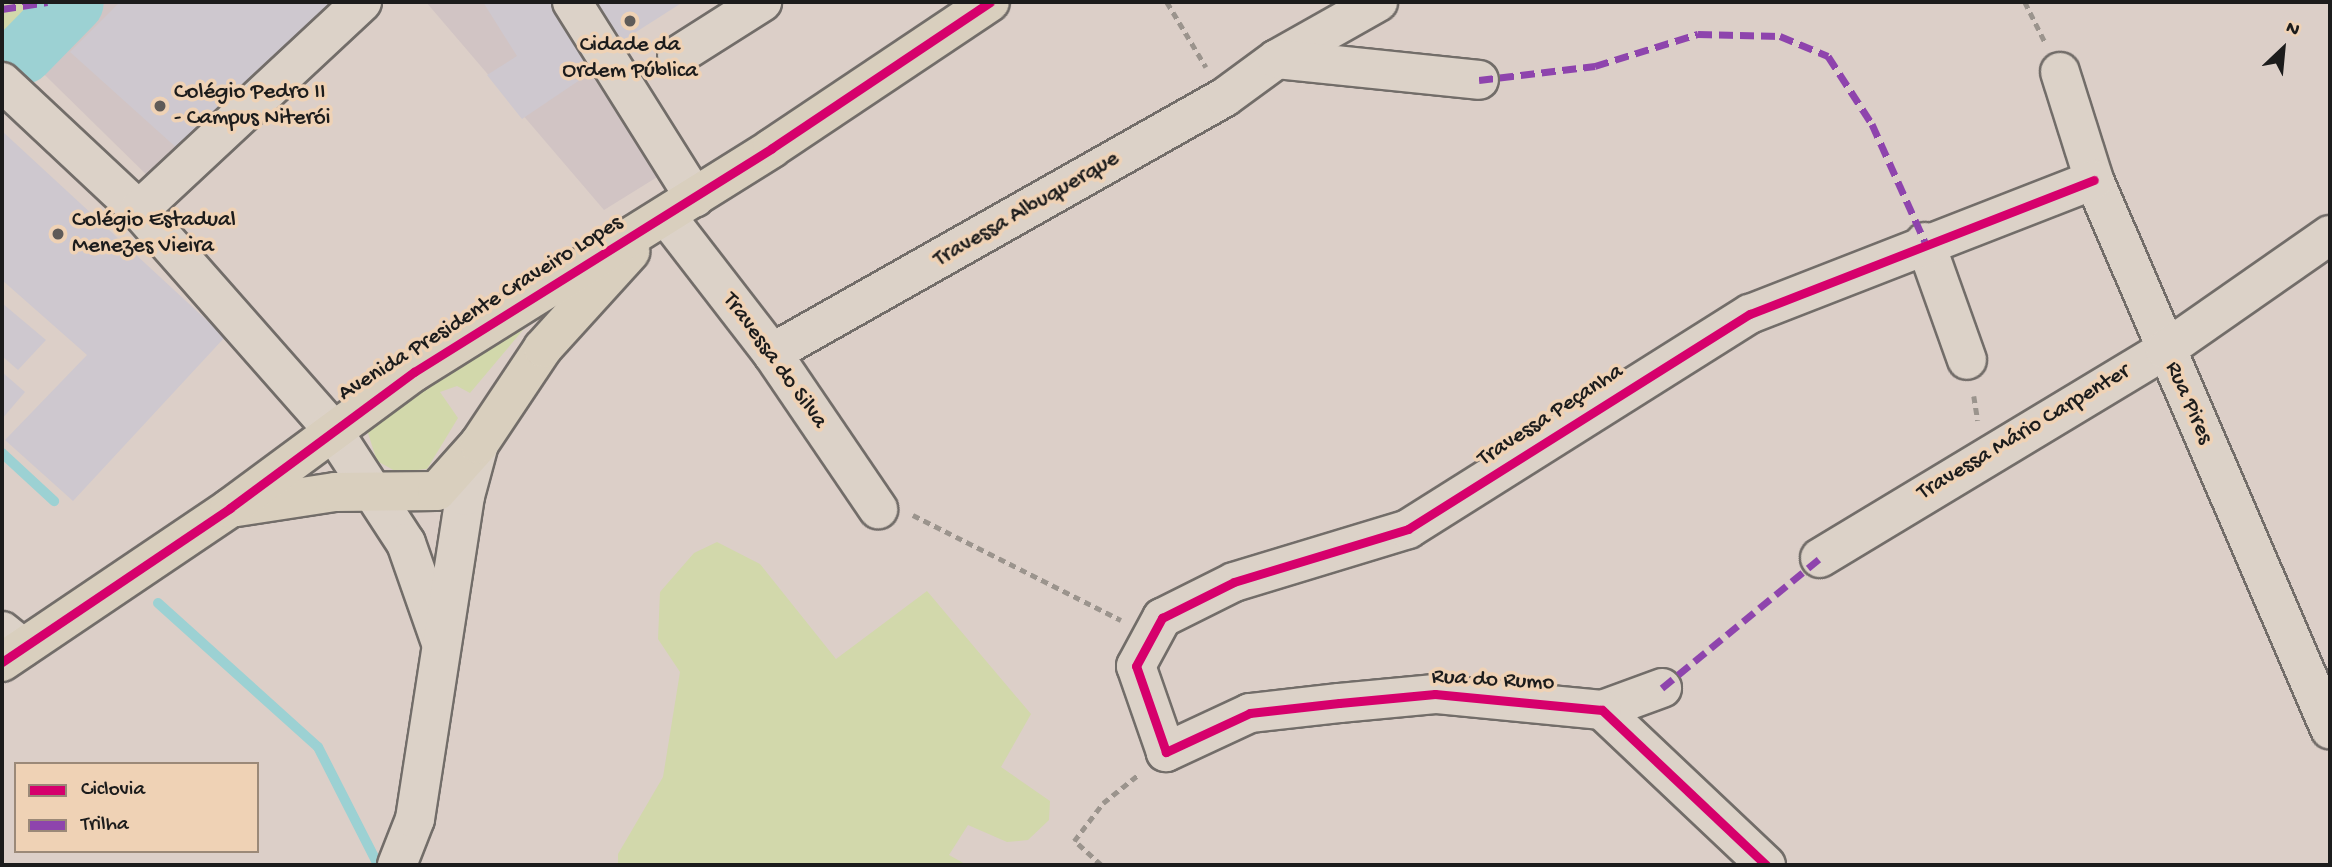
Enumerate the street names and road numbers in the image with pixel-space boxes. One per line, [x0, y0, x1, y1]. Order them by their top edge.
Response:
street label: Travessa Albuquerque [929, 146, 1125, 274]
street label: Avenida Presidente Craveiro Lopes [334, 210, 628, 408]
street label: Travessa do Silva [715, 288, 833, 434]
street label: Rua Pires [2158, 358, 2218, 448]
street label: Travessa Peçanha [1473, 359, 1629, 473]
street label: Travessa Mário Carpenter [1913, 359, 2135, 507]
street label: Rua do Rumo [1431, 664, 1555, 698]

